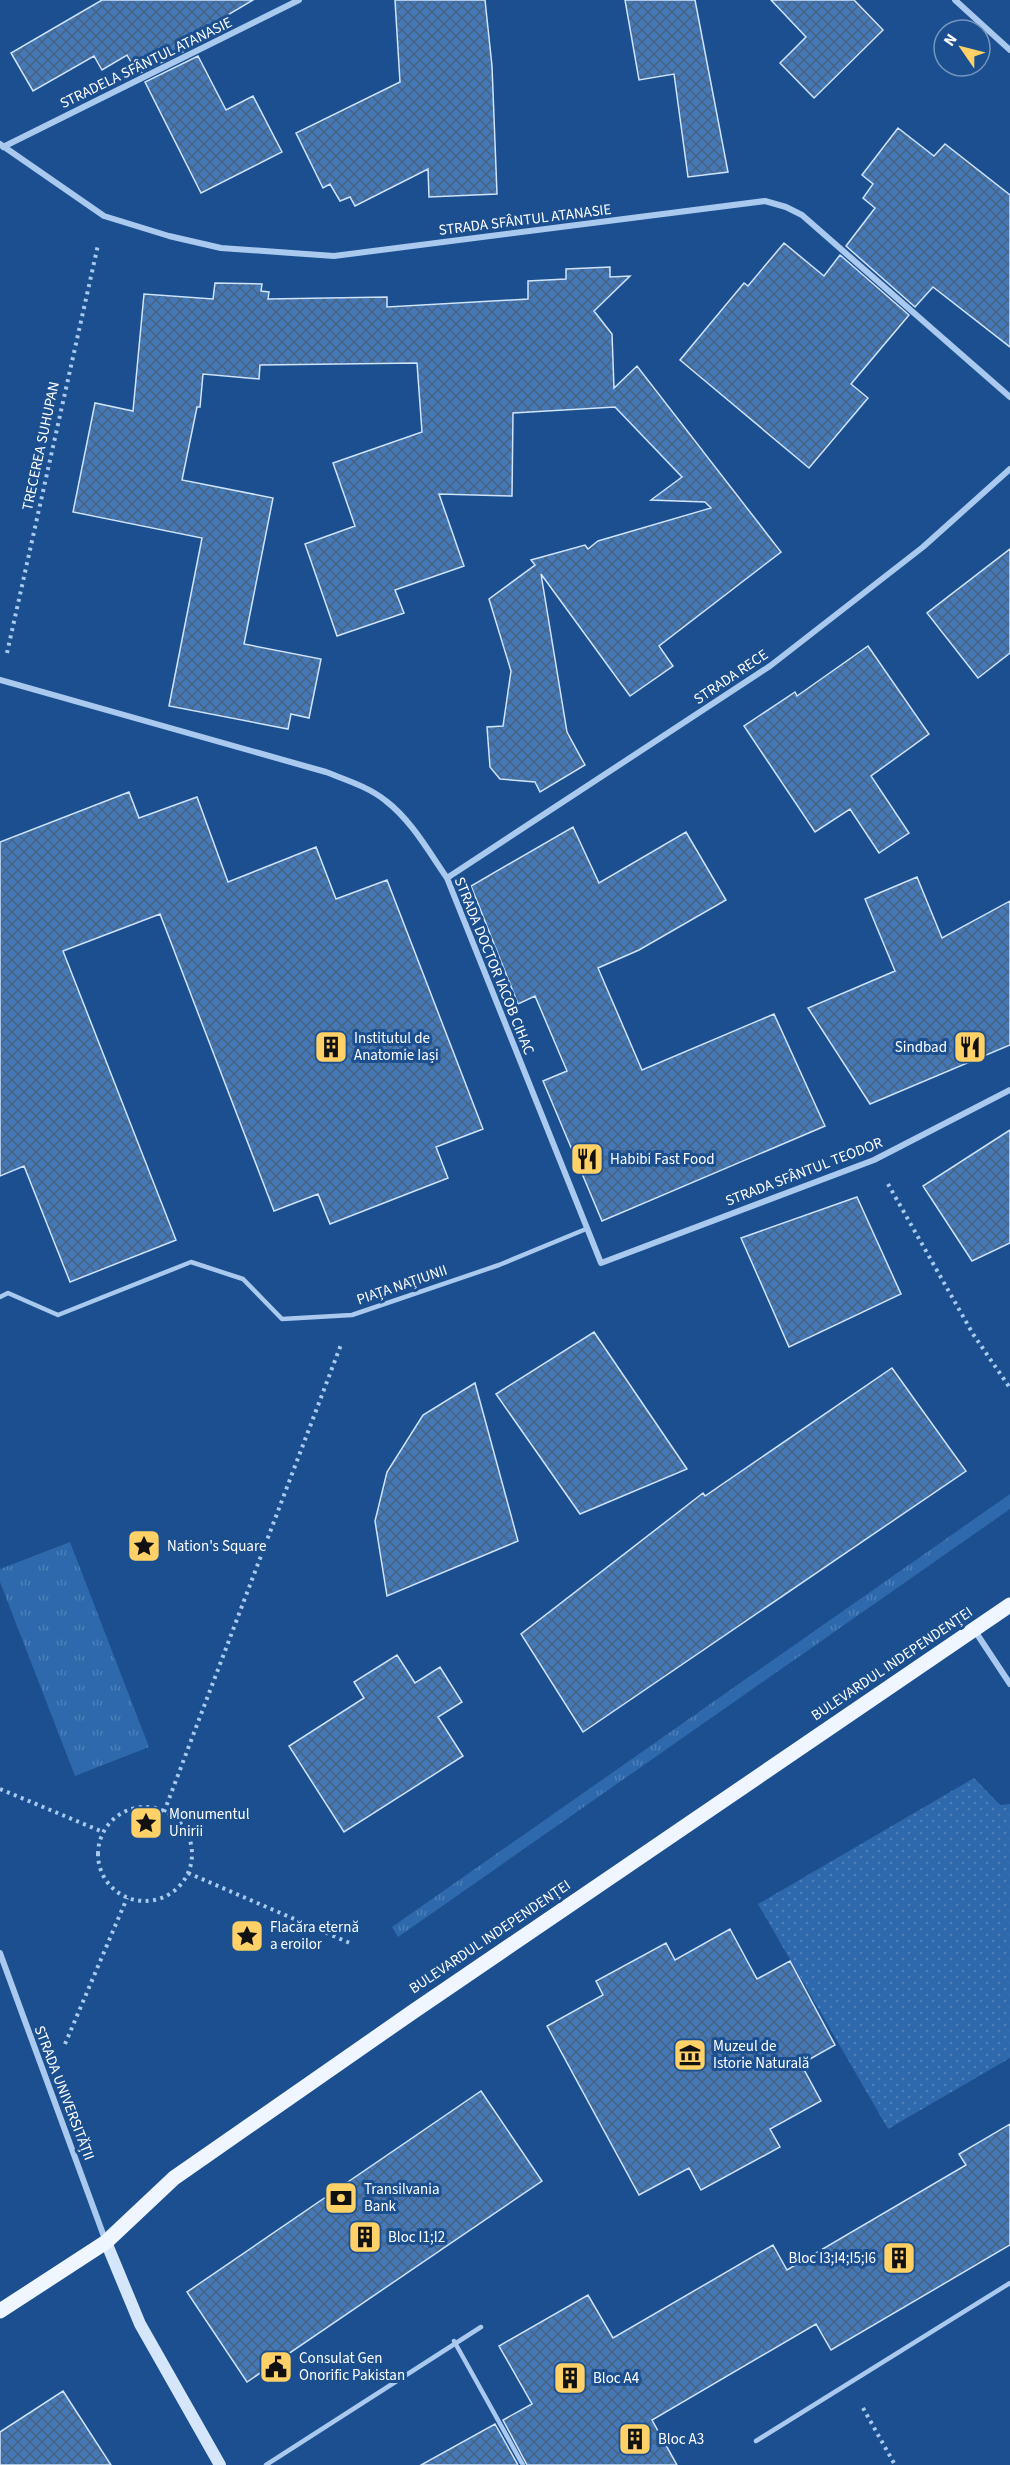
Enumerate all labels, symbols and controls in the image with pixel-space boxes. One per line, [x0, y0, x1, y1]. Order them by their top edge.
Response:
street label: STRADELA SFÂNTUL ATANASIE [56, 12, 236, 114]
north arrow [932, 18, 992, 78]
text: N [938, 29, 963, 51]
street label: STRADA SFÂNTUL ATANASIE [437, 199, 613, 241]
street label: TRECEREA SUHUPAN [17, 380, 65, 512]
street label: STRADA RECE [690, 644, 772, 710]
street label: STRADA DOCTOR IACOB CIHAC [449, 874, 539, 1058]
place label: Institutul de Anatomie Iași [354, 1028, 439, 1066]
building icon: Institutul de Anatomie Iași [313, 1029, 349, 1065]
restaurant icon: Sindbad [952, 1029, 988, 1065]
place label: Sindbad [895, 1037, 947, 1058]
street label: STRADA SFÂNTUL TEODOR [722, 1132, 886, 1212]
restaurant icon: Habibi Fast Food [569, 1141, 605, 1177]
place label: Habibi Fast Food [610, 1149, 715, 1170]
street label: PIAȚA NAȚIUNII [354, 1260, 450, 1310]
place icon: Nation's Square [126, 1528, 162, 1564]
place label: Nation's Square [167, 1536, 266, 1557]
street label: BULEVARDUL INDEPENDENȚEI [807, 1602, 977, 1726]
place label: Monumentul Unirii [169, 1804, 250, 1842]
place icon: Monumentul Unirii [128, 1805, 164, 1841]
street label: BULEVARDUL INDEPENDENȚEI [405, 1875, 575, 1999]
place label: Flacăra eternă a eroilor [270, 1917, 359, 1955]
place icon: Flacăra eternă a eroilor [229, 1918, 265, 1954]
street label: STRADA UNIVERSITĂȚII [29, 2023, 99, 2163]
place label: Muzeul de Istorie Naturală [713, 2036, 809, 2074]
museum icon: Muzeul de Istorie Naturală [672, 2037, 708, 2073]
place label: Transilvania Bank [364, 2179, 439, 2217]
bank icon: Transilvania Bank [323, 2180, 359, 2216]
building icon: Bloc I1;I2 [347, 2219, 383, 2255]
place label: Bloc I1;I2 [388, 2227, 445, 2248]
building icon: Bloc I3;I4;I5;I6 [881, 2240, 917, 2276]
place label: Bloc I3;I4;I5;I6 [789, 2248, 876, 2269]
place label: Consulat Gen Onorific Pakistan [299, 2348, 405, 2386]
public building icon: Consulat Gen Onorific Pakistan [258, 2349, 294, 2385]
building icon: Bloc A4 [552, 2360, 588, 2396]
place label: Bloc A4 [593, 2368, 640, 2389]
building icon: Bloc A3 [617, 2421, 653, 2457]
place label: Bloc A3 [658, 2429, 704, 2450]

